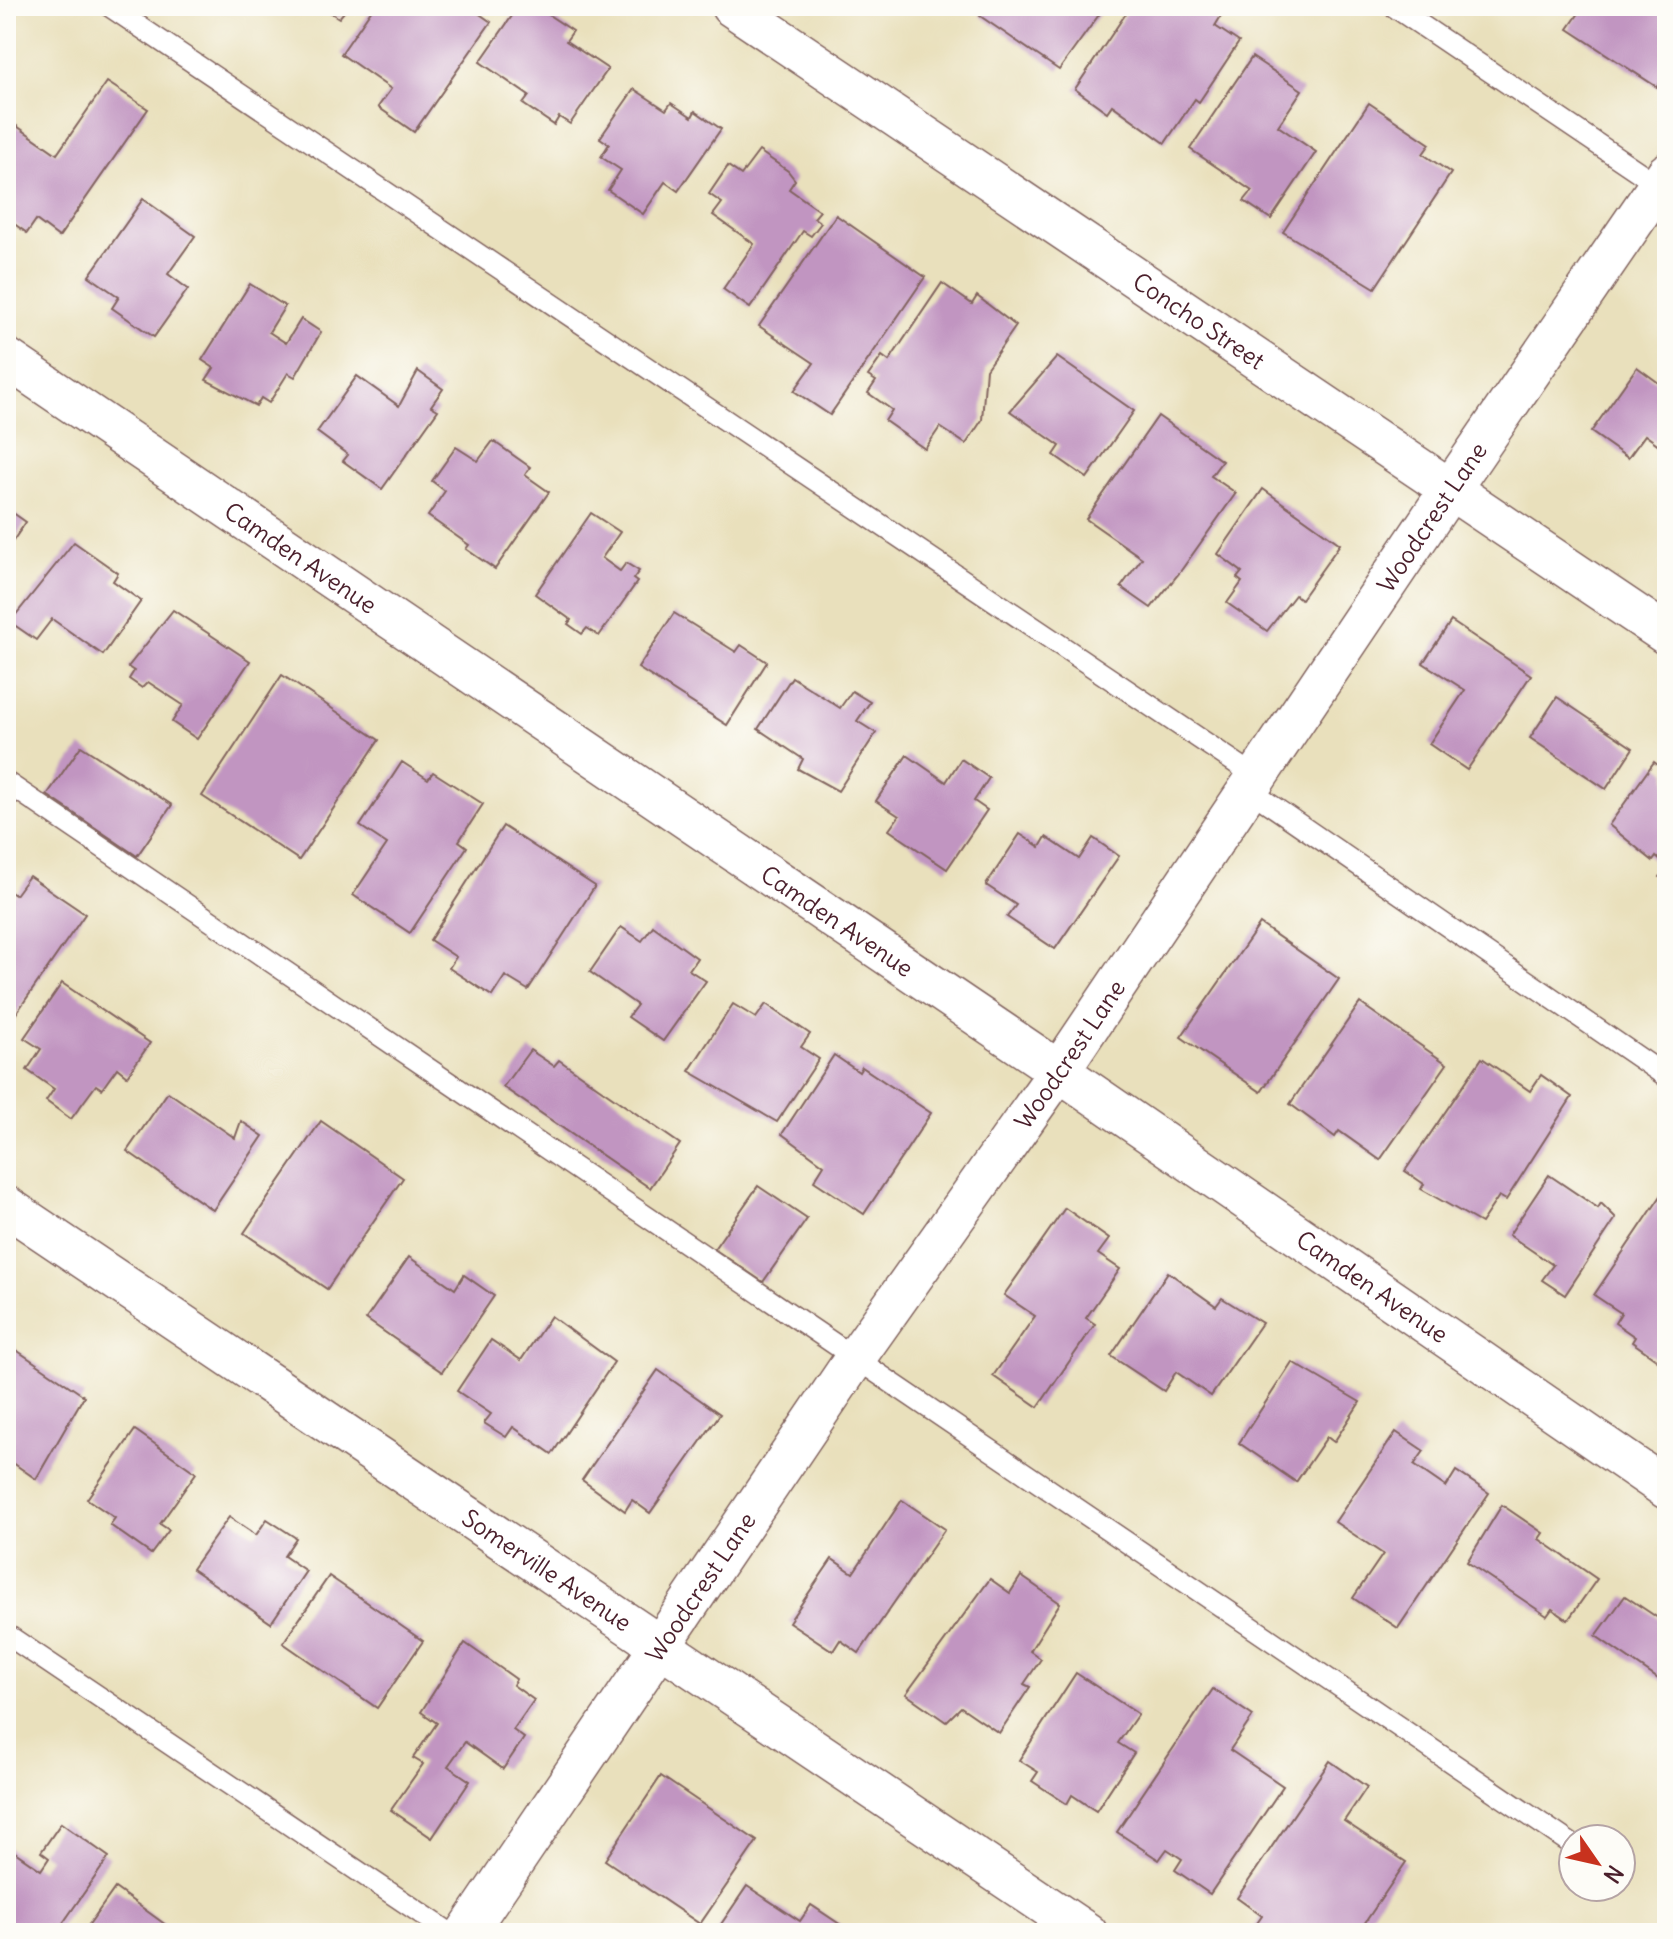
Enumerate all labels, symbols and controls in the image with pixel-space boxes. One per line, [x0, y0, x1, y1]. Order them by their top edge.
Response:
street label: Concho Street [1128, 266, 1271, 376]
street label: Woodcrest Lane [1370, 436, 1493, 598]
street label: Camden Avenue [219, 495, 383, 620]
street label: Camden Avenue [755, 859, 919, 983]
street label: Woodcrest Lane [1008, 974, 1131, 1135]
street label: Camden Avenue [1291, 1224, 1454, 1349]
street label: Somerville Avenue [457, 1502, 637, 1637]
street label: Woodcrest Lane [639, 1506, 762, 1668]
north arrow [1557, 1823, 1637, 1903]
text: N [1598, 1860, 1629, 1888]

